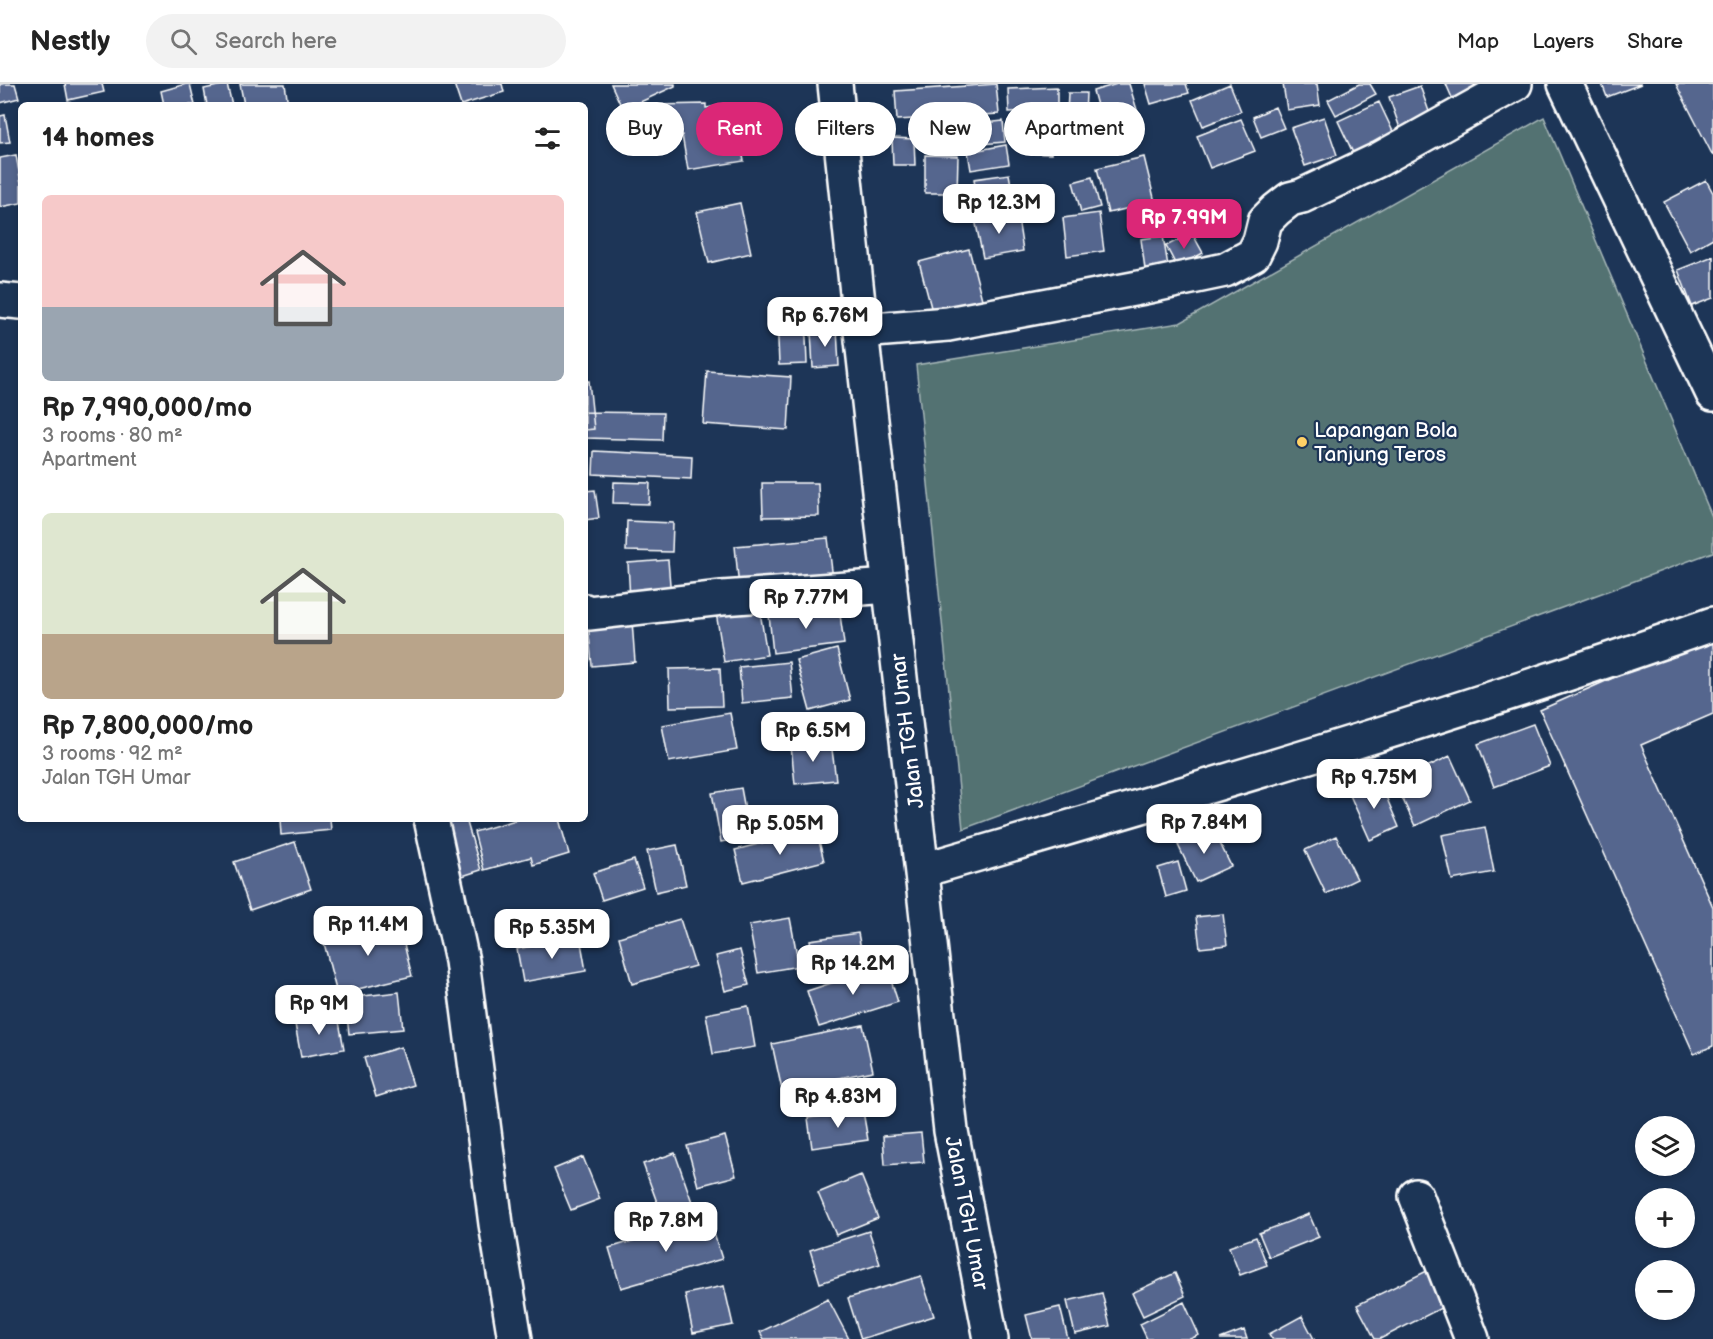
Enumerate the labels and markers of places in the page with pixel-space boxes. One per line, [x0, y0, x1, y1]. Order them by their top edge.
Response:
pin: Rp 12.3M [937, 184, 1061, 235]
pin: Rp 7.99M [1122, 199, 1246, 250]
pin: Rp 6.76M [763, 297, 887, 348]
place label: Lapangan Bola Tanjung Teros [1314, 418, 1458, 467]
marker: Lapangan Bola Tanjung Teros [1295, 435, 1309, 449]
pin: Rp 7.77M [744, 579, 868, 630]
pin: Rp 6.5M [758, 712, 868, 763]
pin: Rp 9.75M [1312, 759, 1436, 810]
pin: Rp 7.84M [1142, 804, 1266, 855]
pin: Rp 5.05M [718, 805, 842, 856]
pin: Rp 11.4M [306, 906, 430, 957]
pin: Rp 5.35M [490, 909, 614, 960]
pin: Rp 14.2M [791, 945, 915, 996]
pin: Rp 9M [277, 985, 361, 1036]
pin: Rp 4.83M [776, 1078, 900, 1129]
pin: Rp 7.8M [611, 1202, 721, 1253]

